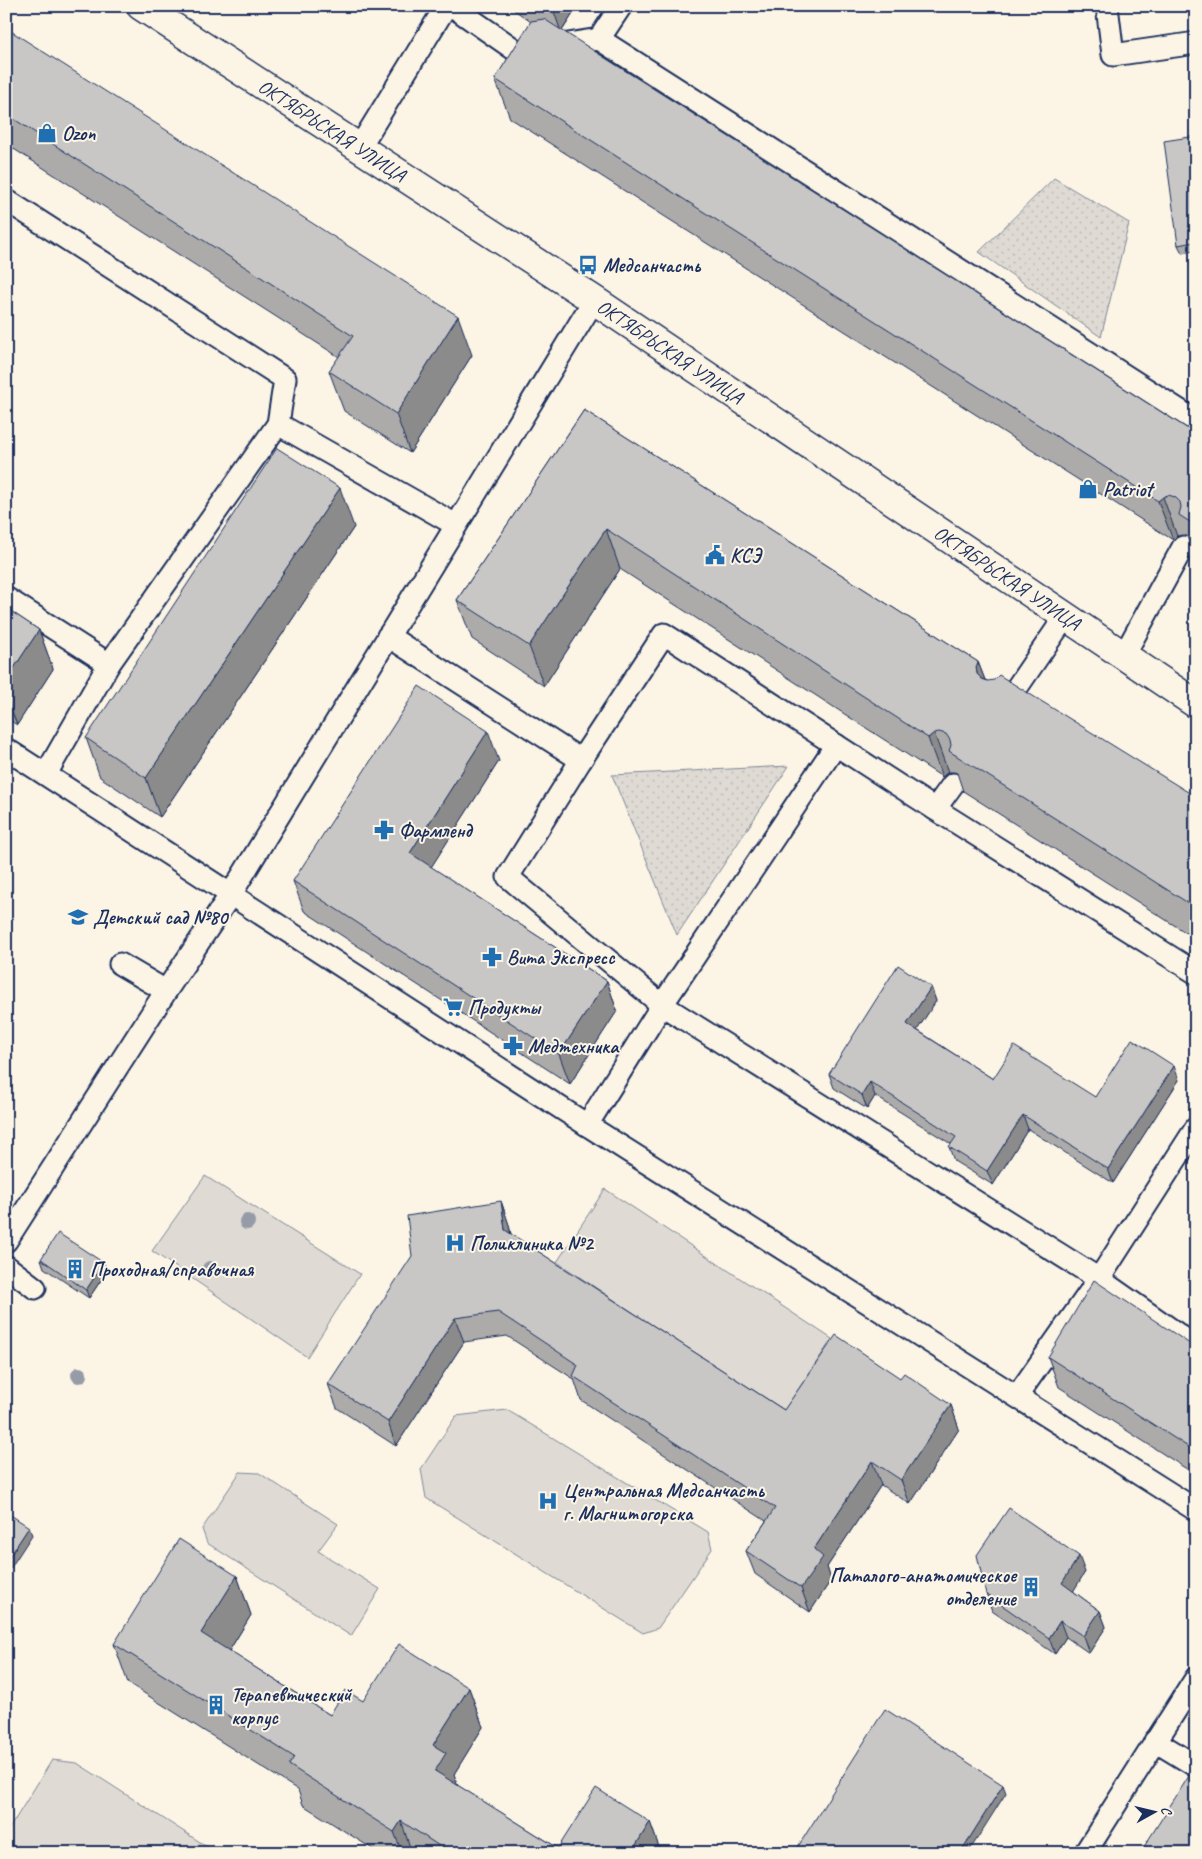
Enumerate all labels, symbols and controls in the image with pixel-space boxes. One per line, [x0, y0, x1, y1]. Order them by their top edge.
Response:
street label: ОКТЯБРЬСКАЯ УЛИЦА [253, 74, 411, 188]
place label: Ozon [62, 121, 96, 146]
shop icon: Ozon [36, 122, 58, 144]
place label: Медсанчасть [603, 253, 701, 278]
bus stop icon: Медсанчасть [577, 254, 599, 276]
street label: ОКТЯБРЬСКАЯ УЛИЦА [592, 294, 749, 410]
place label: Patriot [1103, 477, 1155, 502]
shop icon: Patriot [1077, 478, 1099, 500]
street label: ОКТЯБРЬСКАЯ УЛИЦА [929, 520, 1086, 636]
place label: КСЭ [730, 543, 763, 568]
public building icon: КСЭ [704, 544, 726, 566]
place label: Фармленд [399, 818, 474, 843]
pharmacy icon: Фармленд [373, 819, 395, 841]
place label: Детский сад №80 [93, 905, 229, 930]
school or university icon: Детский сад №80 [67, 906, 89, 928]
place label: Вита Экспресс [507, 945, 616, 970]
pharmacy icon: Вита Экспресс [481, 946, 503, 968]
place label: Продукты [468, 995, 542, 1021]
supermarket icon: Продукты [442, 996, 464, 1018]
place label: Медтехника [528, 1034, 620, 1059]
pharmacy icon: Медтехника [502, 1035, 524, 1057]
place label: Поликлиника №2 [470, 1231, 595, 1256]
hospital icon: Поликлиника №2 [444, 1232, 466, 1254]
place label: Проходная/справочная [90, 1257, 255, 1282]
building icon: Проходная/справочная [64, 1258, 86, 1280]
place label: Центральная Медсанчасть г. Магнитогорска [563, 1478, 765, 1526]
hospital icon: Центральная Медсанчасть г. Магнитогорска [537, 1490, 559, 1512]
place label: Паталого-анатомическое отделение [829, 1563, 1018, 1611]
building icon: Паталого-анатомическое отделение [1020, 1576, 1042, 1598]
place label: Терапевтический корпус [231, 1682, 353, 1731]
building icon: Терапевтический корпус [205, 1694, 227, 1716]
north arrow [1130, 1786, 1180, 1836]
text: С [1157, 1806, 1176, 1817]

